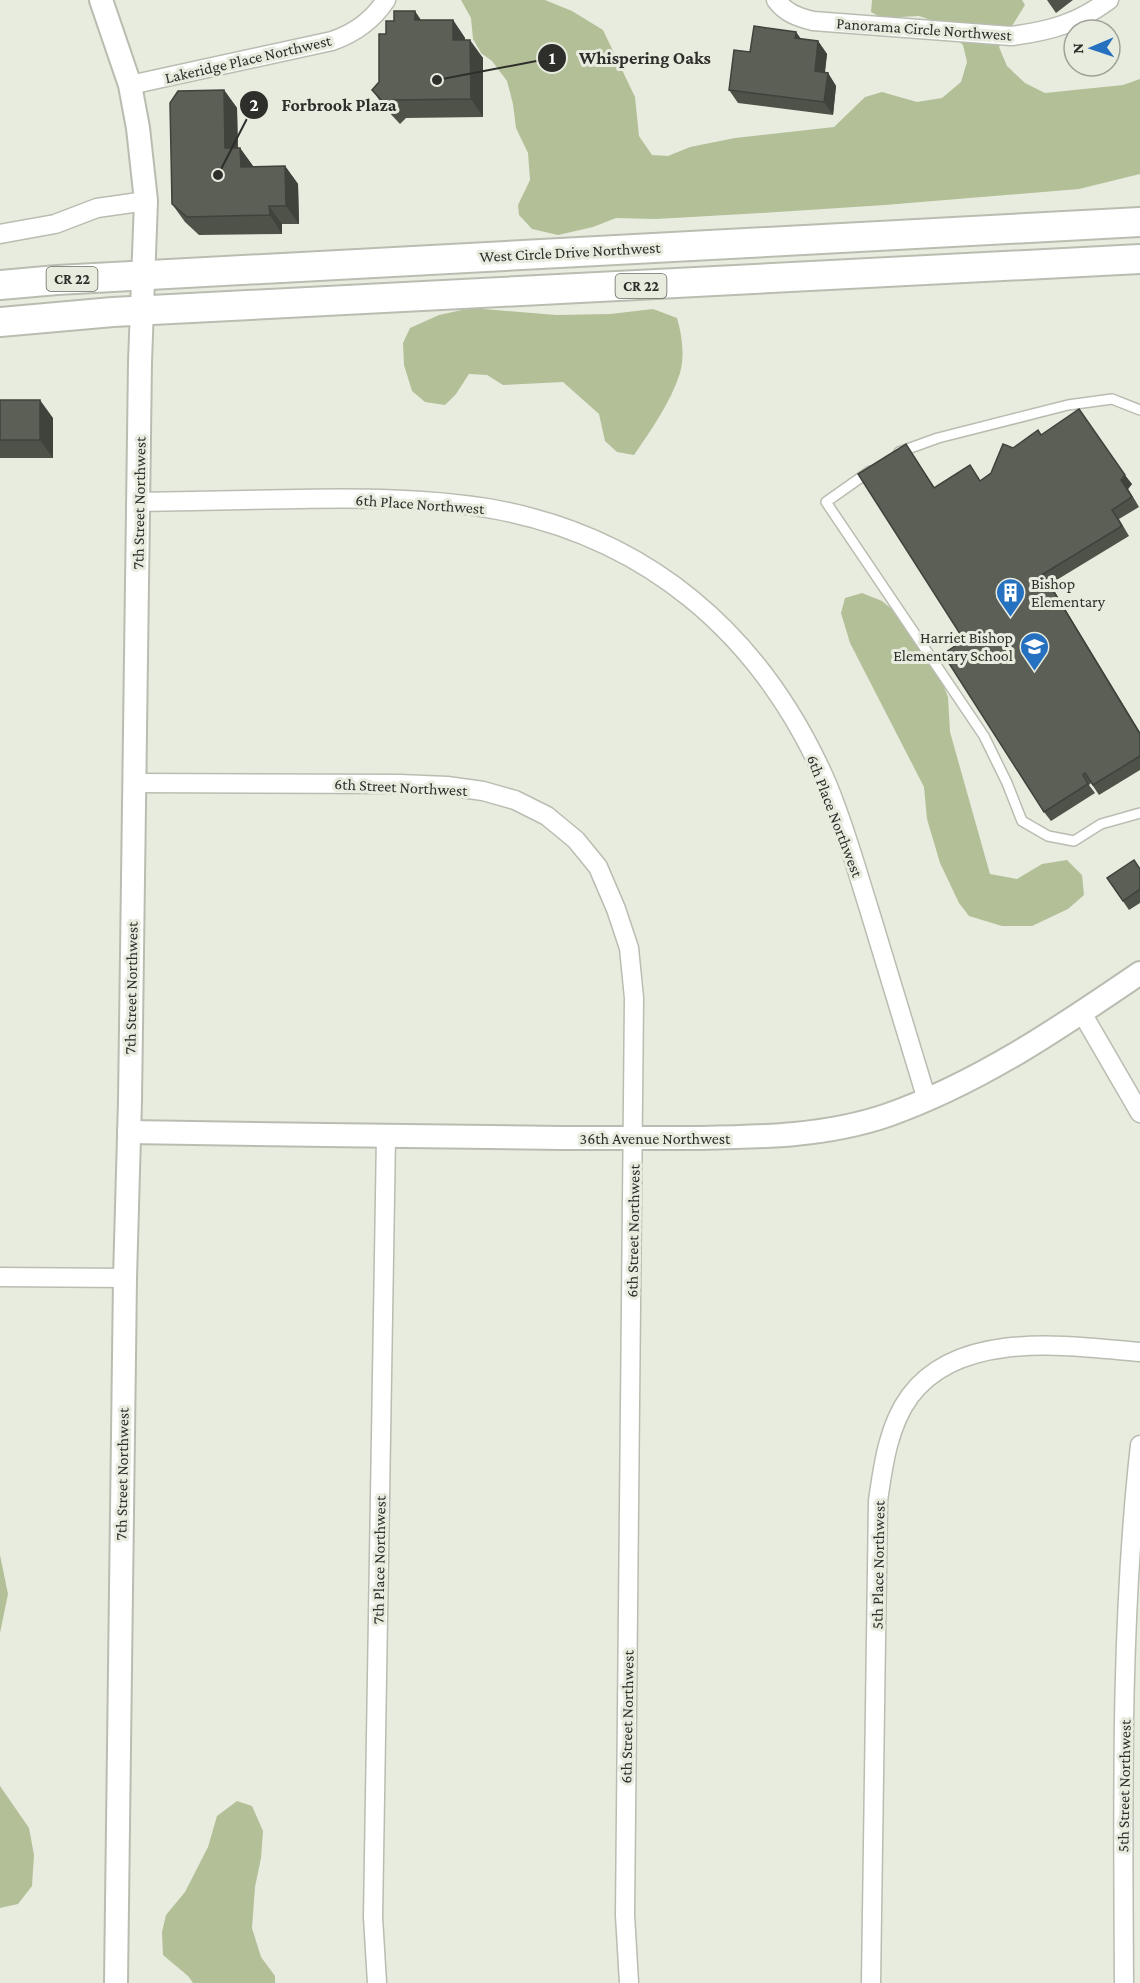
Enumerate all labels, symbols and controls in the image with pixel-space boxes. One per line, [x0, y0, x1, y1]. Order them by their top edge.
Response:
street label: Panorama Circle Northwest [836, 14, 1013, 44]
north arrow [1062, 18, 1122, 78]
street label: Lakeridge Place Northwest [163, 31, 334, 87]
callout: Whispering Oaks [537, 40, 723, 76]
text: N [1069, 43, 1086, 54]
text: 1 [549, 48, 556, 68]
text: Whispering Oaks [578, 48, 711, 68]
callout: Forbrook Plaza [239, 87, 408, 123]
text: 2 [249, 95, 259, 115]
text: Forbrook Plaza [282, 95, 397, 115]
street label: West Circle Drive Northwest [479, 239, 662, 265]
road number: CR 22 [46, 267, 98, 291]
road number: CR 22 [616, 274, 666, 298]
street label: 7th Street Northwest [129, 436, 149, 570]
street label: 6th Place Northwest [355, 491, 486, 517]
place label: Bishop Elementary [1031, 575, 1106, 611]
building icon: Bishop Elementary [994, 576, 1026, 618]
place label: Harriet Bishop Elementary School [893, 629, 1013, 665]
school or university icon: Harriet Bishop Elementary School [1018, 630, 1050, 672]
street label: 6th Place Northwest [804, 753, 866, 880]
street label: 6th Street Northwest [334, 775, 469, 799]
street label: 7th Street Northwest [121, 921, 141, 1055]
street label: 36th Avenue Northwest [580, 1130, 731, 1147]
street label: 6th Street Northwest [623, 1163, 643, 1298]
street label: 7th Street Northwest [112, 1407, 132, 1541]
street label: 7th Place Northwest [369, 1495, 389, 1624]
street label: 5th Place Northwest [868, 1500, 888, 1630]
street label: 6th Street Northwest [617, 1649, 637, 1784]
street label: 5th Street Northwest [1114, 1719, 1134, 1853]

